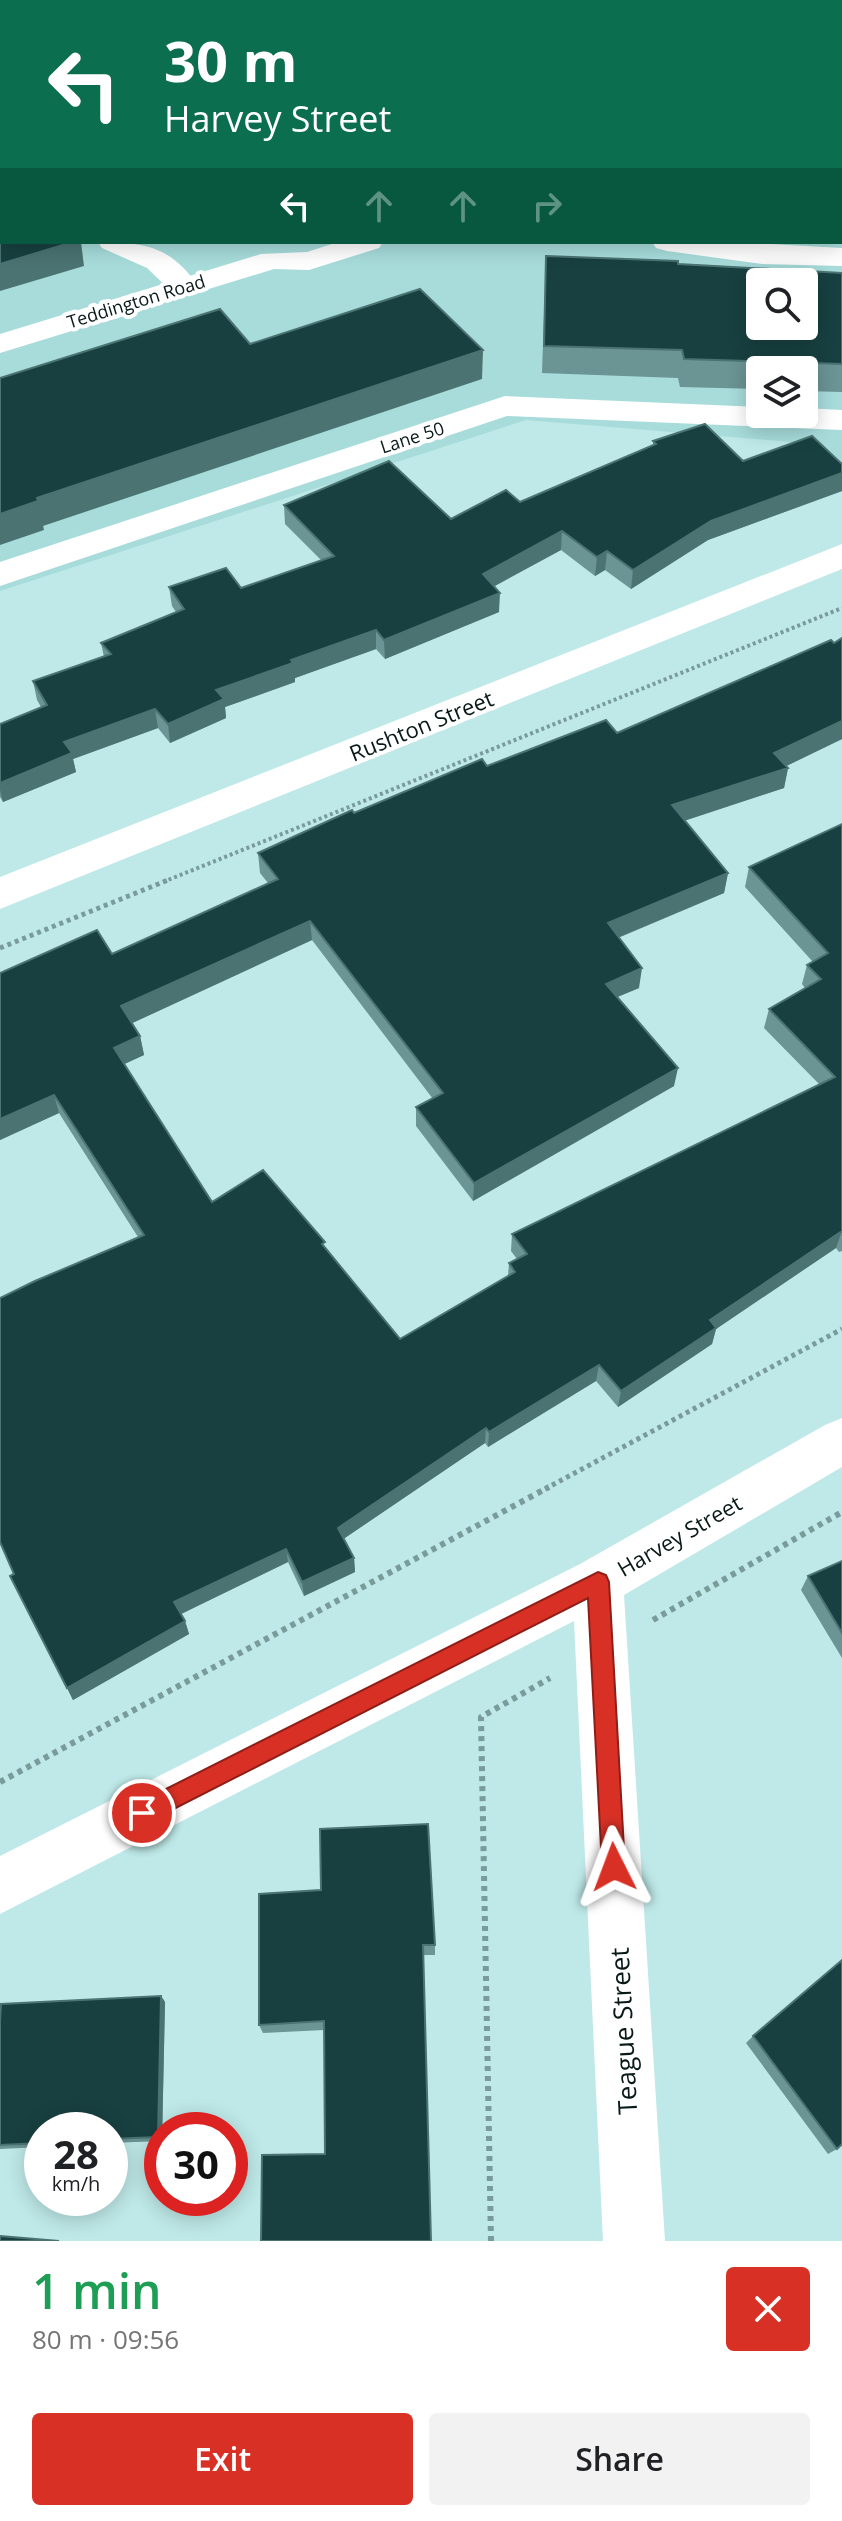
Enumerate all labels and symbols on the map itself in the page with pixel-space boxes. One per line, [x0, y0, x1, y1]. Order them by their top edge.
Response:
street label: Teddington Road [64, 269, 208, 333]
street label: Lane 50 [377, 415, 447, 459]
street label: Rushton Street [345, 682, 498, 768]
street label: Harvey Street [611, 1487, 747, 1583]
pin [108, 1779, 176, 1847]
position arrow [572, 1825, 656, 1909]
street label: Teague Street [601, 1946, 645, 2116]
speed limit sign: 30 [144, 2112, 248, 2216]

